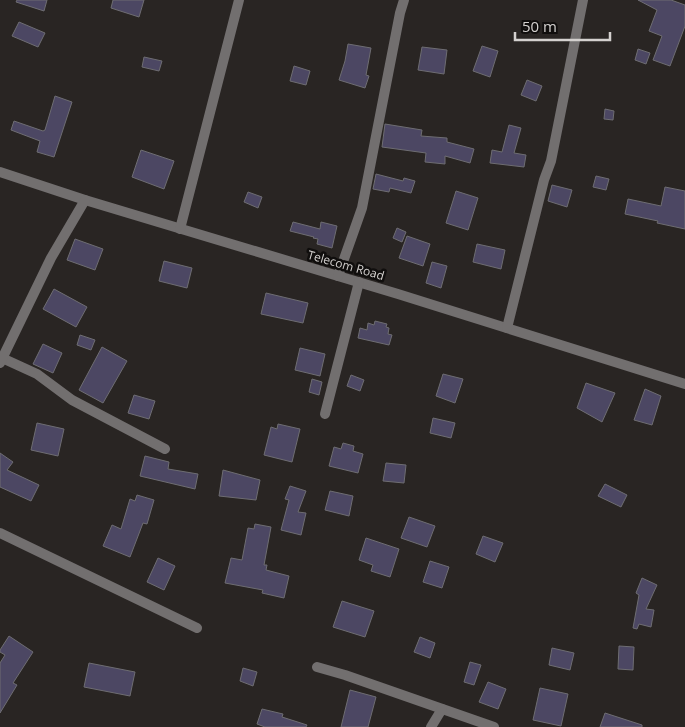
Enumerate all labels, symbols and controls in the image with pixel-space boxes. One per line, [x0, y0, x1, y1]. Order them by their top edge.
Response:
scale bar [515, 10, 610, 42]
text: 50 m [522, 16, 557, 36]
street label: Telecom Road [306, 246, 386, 284]

